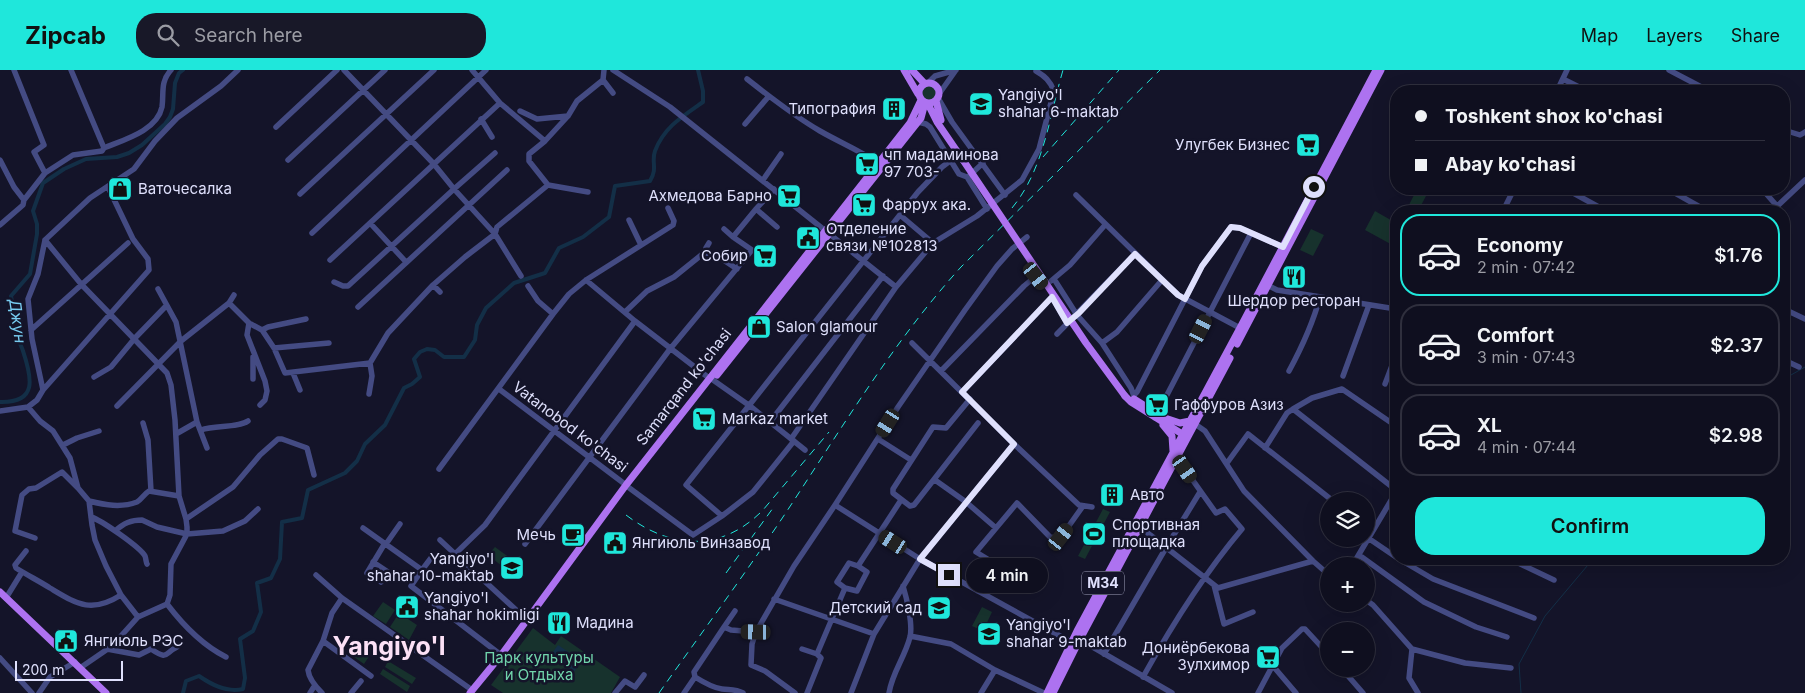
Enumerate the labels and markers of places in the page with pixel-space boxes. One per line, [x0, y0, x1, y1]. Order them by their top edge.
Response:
place label: Yangiyo'l shahar 6-maktab [998, 85, 1119, 121]
school or university icon: Yangiyo'l shahar 6-maktab [968, 91, 994, 117]
building icon: Типография [881, 96, 907, 122]
place label: Типография [788, 99, 876, 118]
supermarket icon: Улугбек Бизнес [1295, 132, 1321, 158]
place label: Улугбек Бизнес [1175, 135, 1290, 154]
place label: чп мадаминова 97 703- [884, 145, 999, 181]
supermarket icon: чп мадаминова 97 703- [854, 151, 880, 177]
shop icon: Ваточесалка [107, 176, 133, 202]
place label: Ваточесалка [138, 179, 232, 198]
supermarket icon: Ахмедова Барно [776, 183, 802, 209]
place label: Ахмедова Барно [648, 186, 772, 205]
supermarket icon: Фаррух ака. [851, 192, 877, 218]
place label: Фаррух ака. [882, 195, 971, 214]
place label: Отделение связи №102813 [826, 219, 938, 255]
public building icon: Отделение связи №102813 [795, 225, 821, 251]
supermarket icon: Собир [752, 243, 778, 269]
place label: Собир [701, 246, 748, 265]
restaurant icon: Шердор ресторан [1281, 264, 1307, 290]
place label: Шердор ресторан [1228, 291, 1360, 310]
shop icon: Salon glamour [746, 314, 772, 340]
place label: Salon glamour [776, 317, 878, 336]
supermarket icon: Гаффуров Азиз [1144, 392, 1170, 418]
place label: Гаффуров Азиз [1174, 395, 1284, 414]
supermarket icon: Markaz market [691, 406, 717, 432]
place label: Markaz market [722, 409, 828, 428]
building icon: Авто [1099, 482, 1125, 508]
place label: Авто [1130, 485, 1165, 504]
place label: Спортивная площадка [1112, 515, 1200, 551]
sports icon: Спортивная площадка [1081, 521, 1107, 547]
cafe icon: Мечь [560, 522, 586, 548]
place label: Мечь [517, 525, 556, 544]
public building icon: Янгиюль Винзавод [602, 530, 628, 556]
place label: Янгиюль Винзавод [632, 533, 770, 552]
place label: Yangiyo'l shahar 10-maktab [367, 549, 494, 585]
school or university icon: Yangiyo'l shahar 10-maktab [499, 555, 525, 581]
place label: Yangiyo'l shahar hokimligi [424, 588, 539, 624]
public building icon: Yangiyo'l shahar hokimligi [394, 594, 420, 620]
school or university icon: Детский сад [926, 595, 952, 621]
place label: Детский сад [829, 598, 922, 617]
restaurant icon: Мадина [546, 610, 572, 636]
place label: Мадина [576, 613, 634, 632]
place label: Yangiyo'l shahar 9-maktab [1006, 615, 1127, 651]
school or university icon: Yangiyo'l shahar 9-maktab [976, 621, 1002, 647]
public building icon: Янгиюль РЭС [53, 628, 79, 654]
place label: Янгиюль РЭС [84, 631, 184, 650]
place label: Дониёрбекова Зулхимор [1142, 638, 1250, 674]
supermarket icon: Дониёрбекова Зулхимор [1255, 644, 1281, 670]

